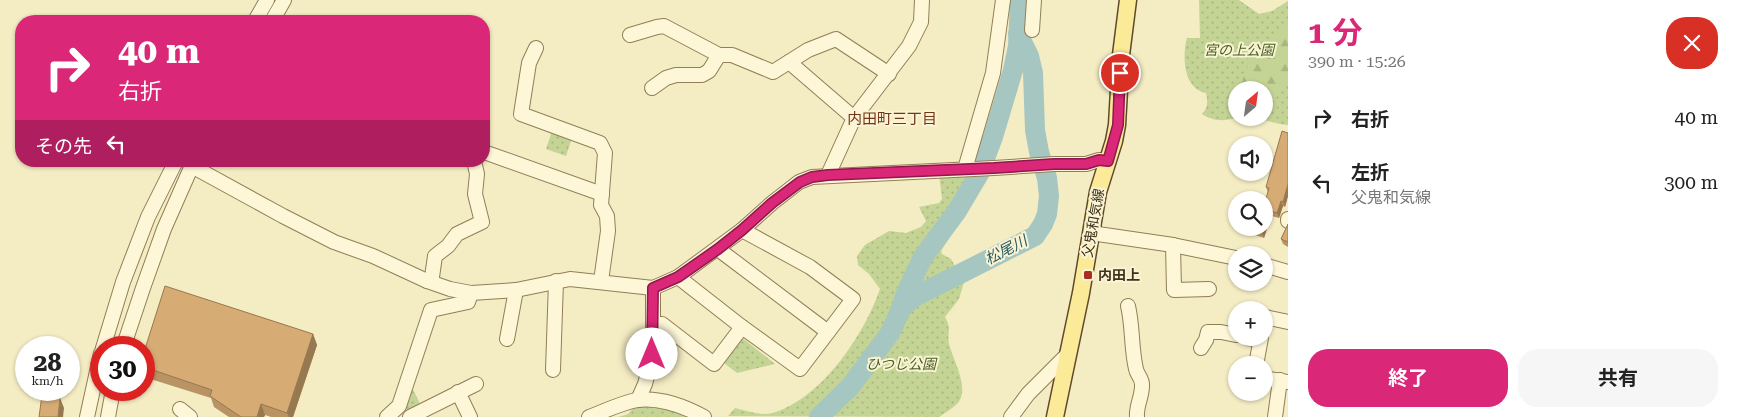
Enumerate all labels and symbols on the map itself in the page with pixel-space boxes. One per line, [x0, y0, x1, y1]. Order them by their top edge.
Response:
park label: 宮の上公園 [1204, 42, 1276, 58]
pin [1099, 52, 1141, 94]
north arrow [1228, 81, 1272, 126]
district label: 内田町三丁目 [847, 110, 937, 128]
street label: 父鬼和気線 [1079, 187, 1107, 259]
water label: 松尾川 [982, 231, 1032, 268]
place label: 内田上 [1098, 267, 1140, 283]
marker: 内田上 [1082, 269, 1094, 281]
position arrow [625, 327, 677, 379]
speed limit sign: 30 [90, 336, 155, 401]
park label: ひつじ公園 [866, 356, 938, 372]

